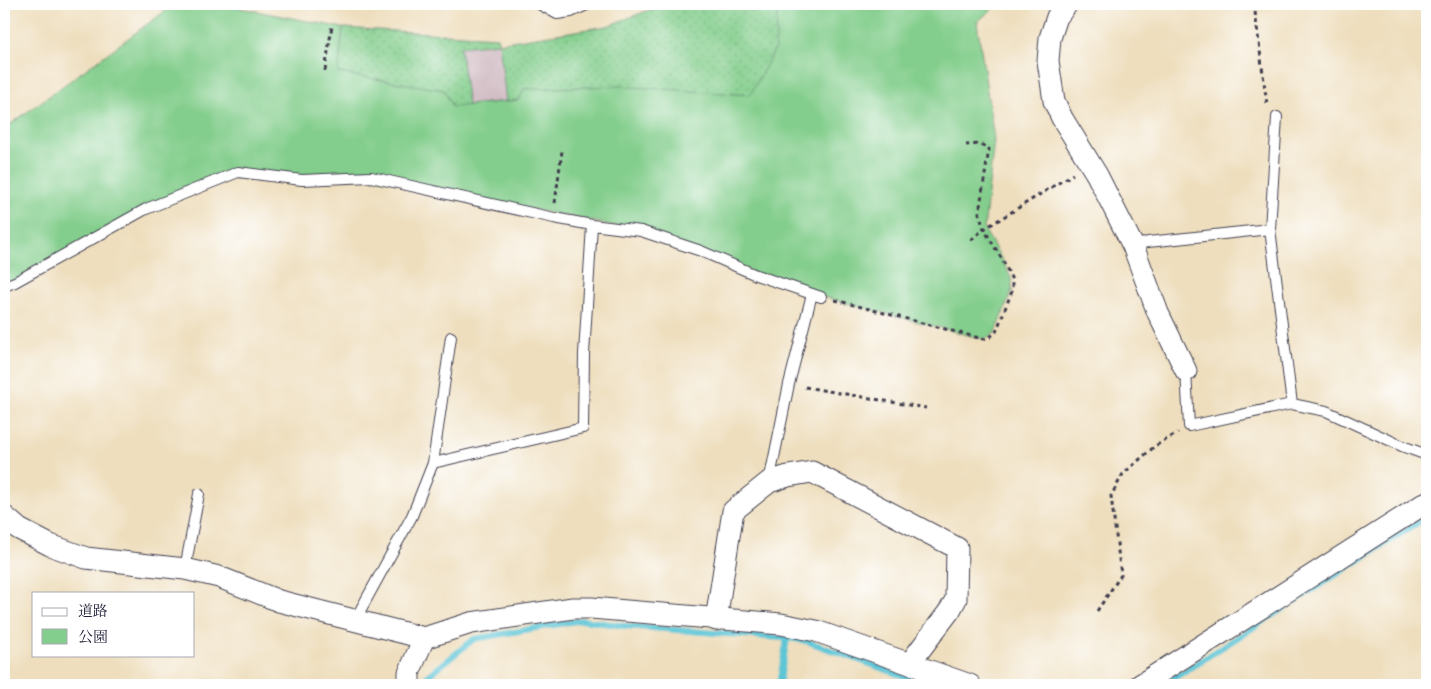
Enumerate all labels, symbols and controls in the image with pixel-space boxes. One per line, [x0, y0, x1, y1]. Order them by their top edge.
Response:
legend [32, 592, 195, 656]
text: 道路 [78, 601, 108, 620]
text: 公園 [78, 627, 108, 646]

